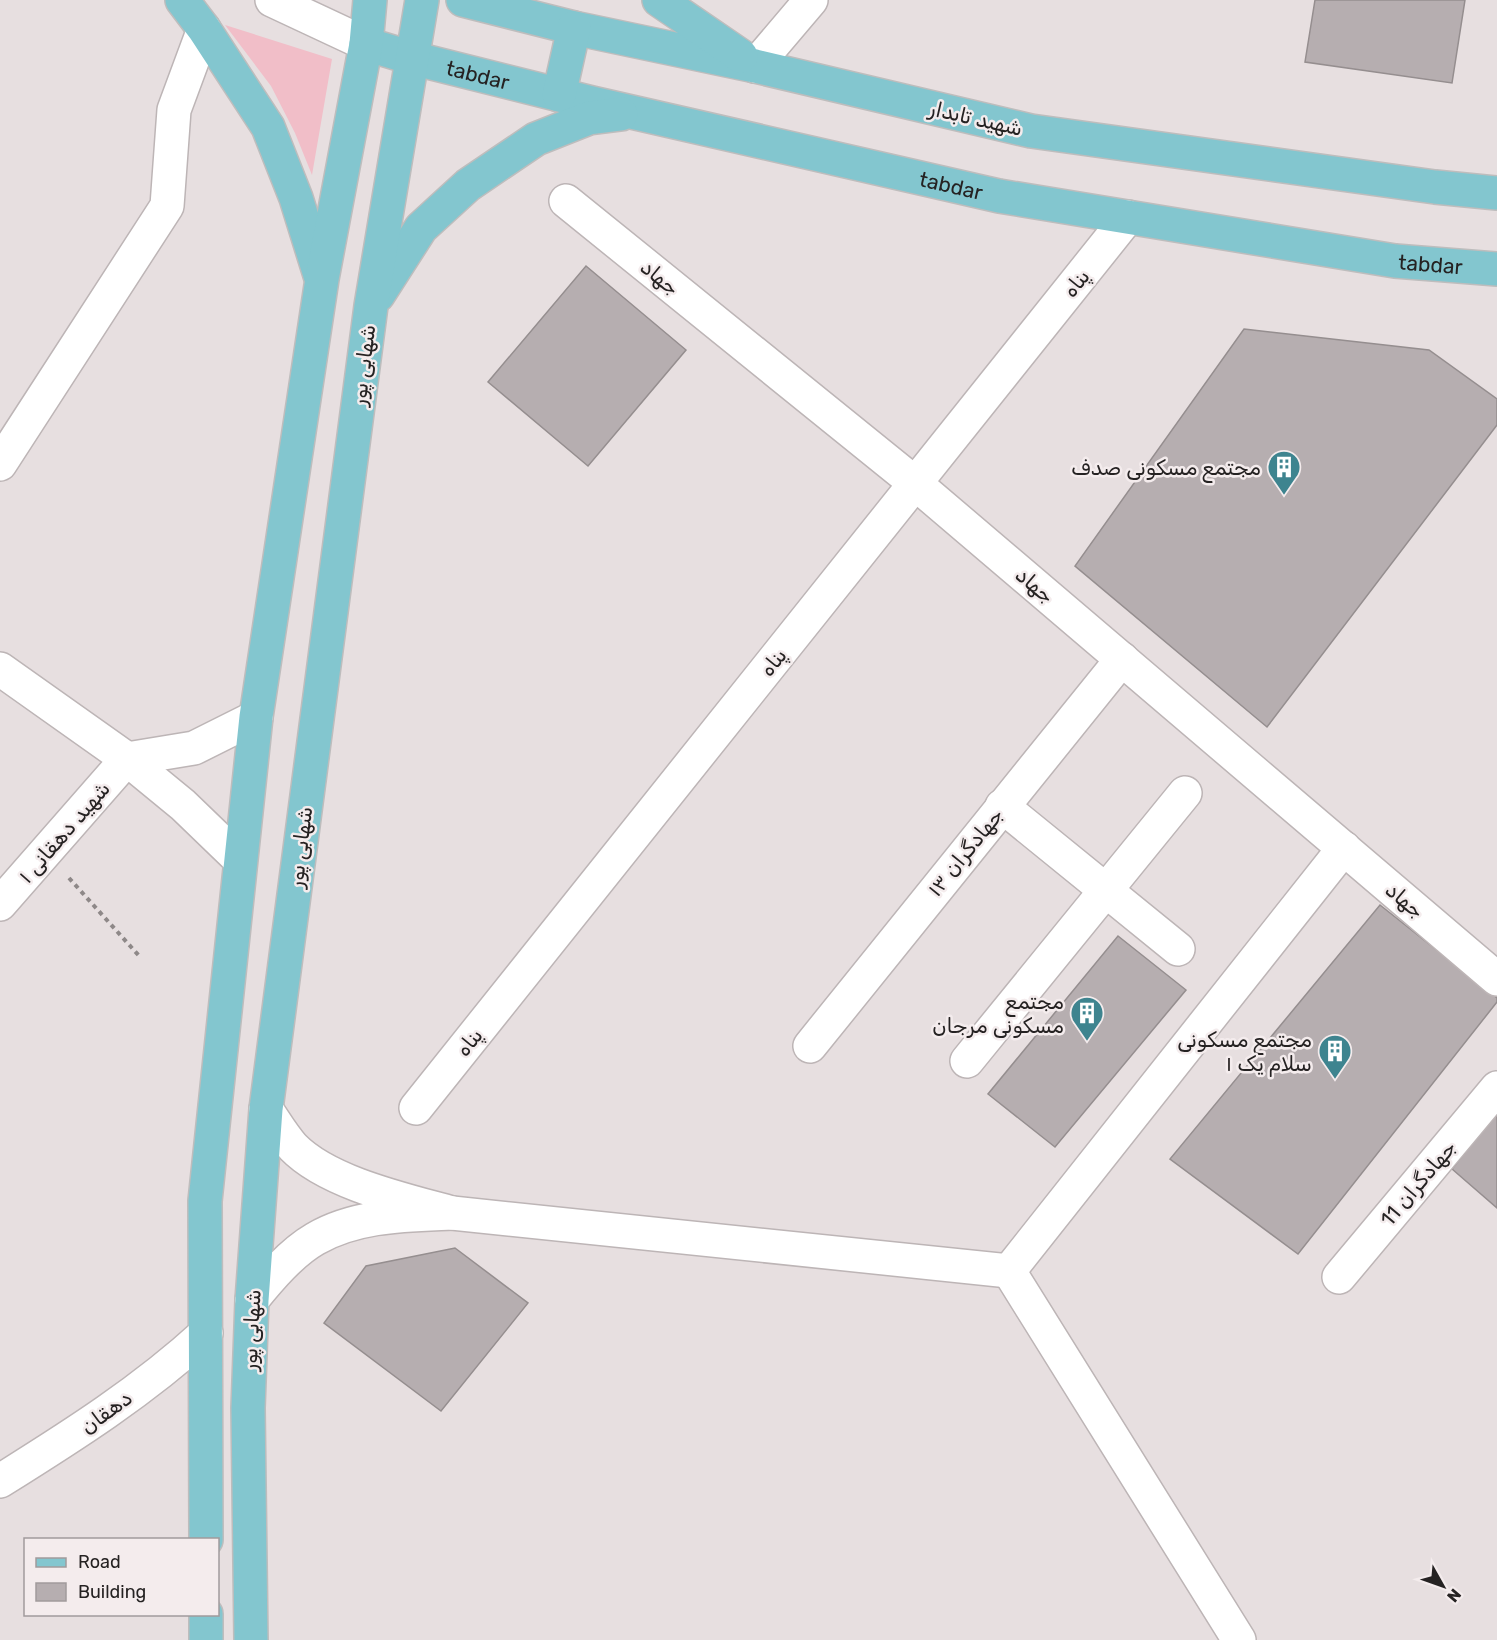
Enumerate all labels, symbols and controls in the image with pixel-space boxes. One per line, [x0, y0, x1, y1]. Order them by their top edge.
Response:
street label: tabdar [444, 55, 512, 94]
street label: شهید تابدار [925, 95, 1025, 141]
street label: tabdar [917, 166, 985, 204]
street label: tabdar [1397, 249, 1464, 279]
street label: جهاد [636, 254, 684, 300]
street label: پناه [1057, 264, 1096, 303]
street label: شهابی پور [345, 323, 382, 409]
building icon: مجتمع مسکونی صدف [1266, 449, 1302, 496]
place label: مجتمع مسکونی صدف [1071, 455, 1261, 483]
street label: جهاد [1011, 562, 1059, 608]
street label: پناه [754, 643, 793, 682]
street label: شهید دهقانی ۱ [13, 776, 115, 888]
street label: جهادگران ۱۳ [922, 803, 1008, 901]
street label: شهابی پور [282, 805, 319, 891]
street label: جهاد [1381, 877, 1429, 923]
place label: مجتمع مسکونی مرجان [932, 989, 1064, 1038]
building icon: مجتمع مسکونی مرجان [1069, 995, 1105, 1042]
street label: پناه [450, 1023, 489, 1062]
place label: مجتمع مسکونی سلام یک ۱ [1177, 1027, 1312, 1077]
building icon: مجتمع مسکونی سلام یک ۱ [1317, 1033, 1353, 1080]
street label: جهادگران 11 [1375, 1135, 1461, 1231]
street label: شهابی پور [236, 1289, 268, 1373]
street label: دهقان [75, 1385, 137, 1439]
legend [24, 1538, 219, 1616]
text: Road [78, 1551, 121, 1573]
north arrow [1413, 1556, 1473, 1616]
text: Building [78, 1581, 146, 1603]
text: N [1443, 1585, 1465, 1606]

